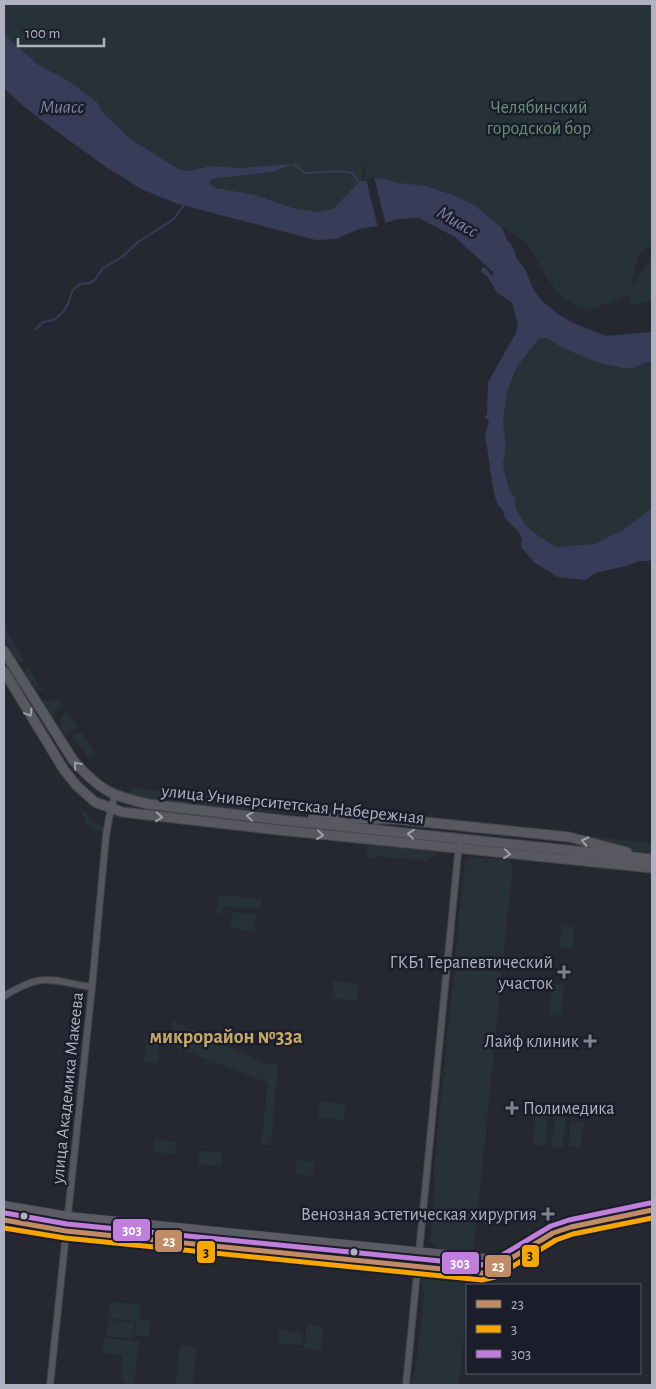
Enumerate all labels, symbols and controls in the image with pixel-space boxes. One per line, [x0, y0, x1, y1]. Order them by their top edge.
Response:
scale bar [18, 15, 104, 47]
text: 100 m [25, 26, 60, 41]
water label: Миасс [40, 98, 84, 117]
park label: Челябинский городской бор [487, 98, 591, 138]
water label: Миасс [433, 203, 481, 242]
one-way arrow [23, 707, 33, 716]
one-way arrow [74, 762, 83, 771]
street label: улица Университетская Набережная [160, 781, 425, 828]
one-way arrow [155, 811, 163, 822]
one-way arrow [246, 811, 254, 821]
one-way arrow [317, 829, 325, 840]
one-way arrow [407, 829, 415, 840]
one-way arrow [581, 836, 590, 847]
one-way arrow [504, 848, 512, 859]
place label: ГКБ1 Терапевтический участок [389, 954, 554, 993]
marker: ГКБ1 Терапевтический участок [557, 965, 571, 979]
street label: улица Академика Макеева [49, 991, 87, 1186]
district label: микрорайон №33а [150, 1027, 303, 1047]
place label: Лайф клиник [484, 1033, 580, 1051]
marker: Лайф клиник [583, 1034, 597, 1048]
place label: Полимедика [523, 1100, 614, 1118]
marker: Полимедика [505, 1101, 519, 1115]
place label: Венозная эстетическая хирургия [301, 1206, 537, 1224]
marker: Венозная эстетическая хирургия [541, 1207, 555, 1221]
unlabelled marker [19, 1211, 29, 1221]
line badge: 303 [112, 1218, 151, 1242]
text: 303 [122, 1224, 142, 1238]
line badge: 23 [154, 1229, 183, 1253]
text: 23 [163, 1235, 175, 1249]
line badge: 3 [196, 1240, 216, 1264]
line badge: 3 [521, 1244, 540, 1268]
text: 3 [203, 1246, 209, 1260]
unlabelled marker [349, 1247, 359, 1257]
text: 3 [527, 1249, 533, 1263]
line badge: 303 [441, 1251, 480, 1275]
line badge: 23 [484, 1254, 512, 1278]
text: 303 [450, 1257, 470, 1271]
text: 23 [492, 1260, 504, 1274]
legend [466, 1284, 641, 1374]
text: 23 [511, 1297, 524, 1312]
text: 3 [511, 1322, 517, 1337]
text: 303 [511, 1347, 531, 1362]

